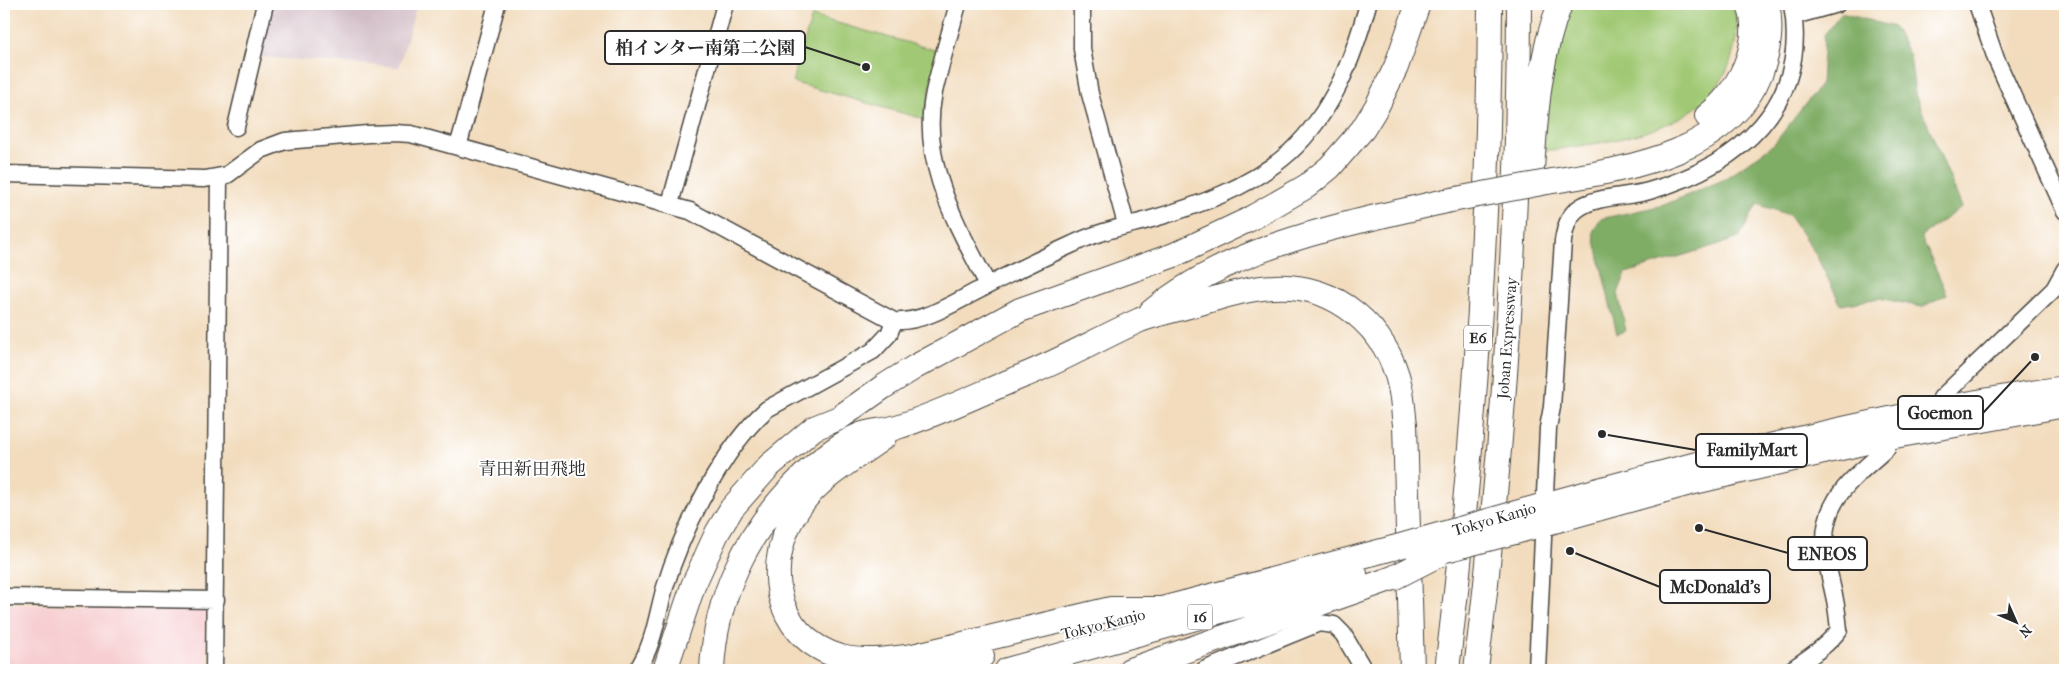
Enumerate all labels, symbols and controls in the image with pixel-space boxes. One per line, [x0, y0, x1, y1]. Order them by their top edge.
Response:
callout: 柏インター南第二公園 [605, 31, 805, 64]
text: 柏インター南第二公園 [615, 38, 795, 59]
street label: Joban Expressway [1493, 276, 1521, 402]
road number: E6 [1464, 326, 1492, 350]
callout: Goemon [1898, 396, 1983, 429]
text: Goemon [1907, 403, 1973, 424]
callout: FamilyMart [1696, 434, 1807, 467]
text: FamilyMart [1706, 440, 1798, 461]
district label: 青田新田飛地 [478, 459, 586, 480]
street label: Tokyo Kanjo [1450, 498, 1538, 540]
callout: ENEOS [1788, 537, 1867, 570]
text: ENEOS [1797, 544, 1857, 565]
callout: McDonald's [1660, 570, 1770, 603]
text: McDonald's [1669, 577, 1761, 598]
north arrow [1992, 596, 2042, 646]
street label: Tokyo Kanjo [1059, 604, 1147, 644]
road number: 16 [1188, 604, 1212, 630]
text: N [2015, 621, 2035, 641]

